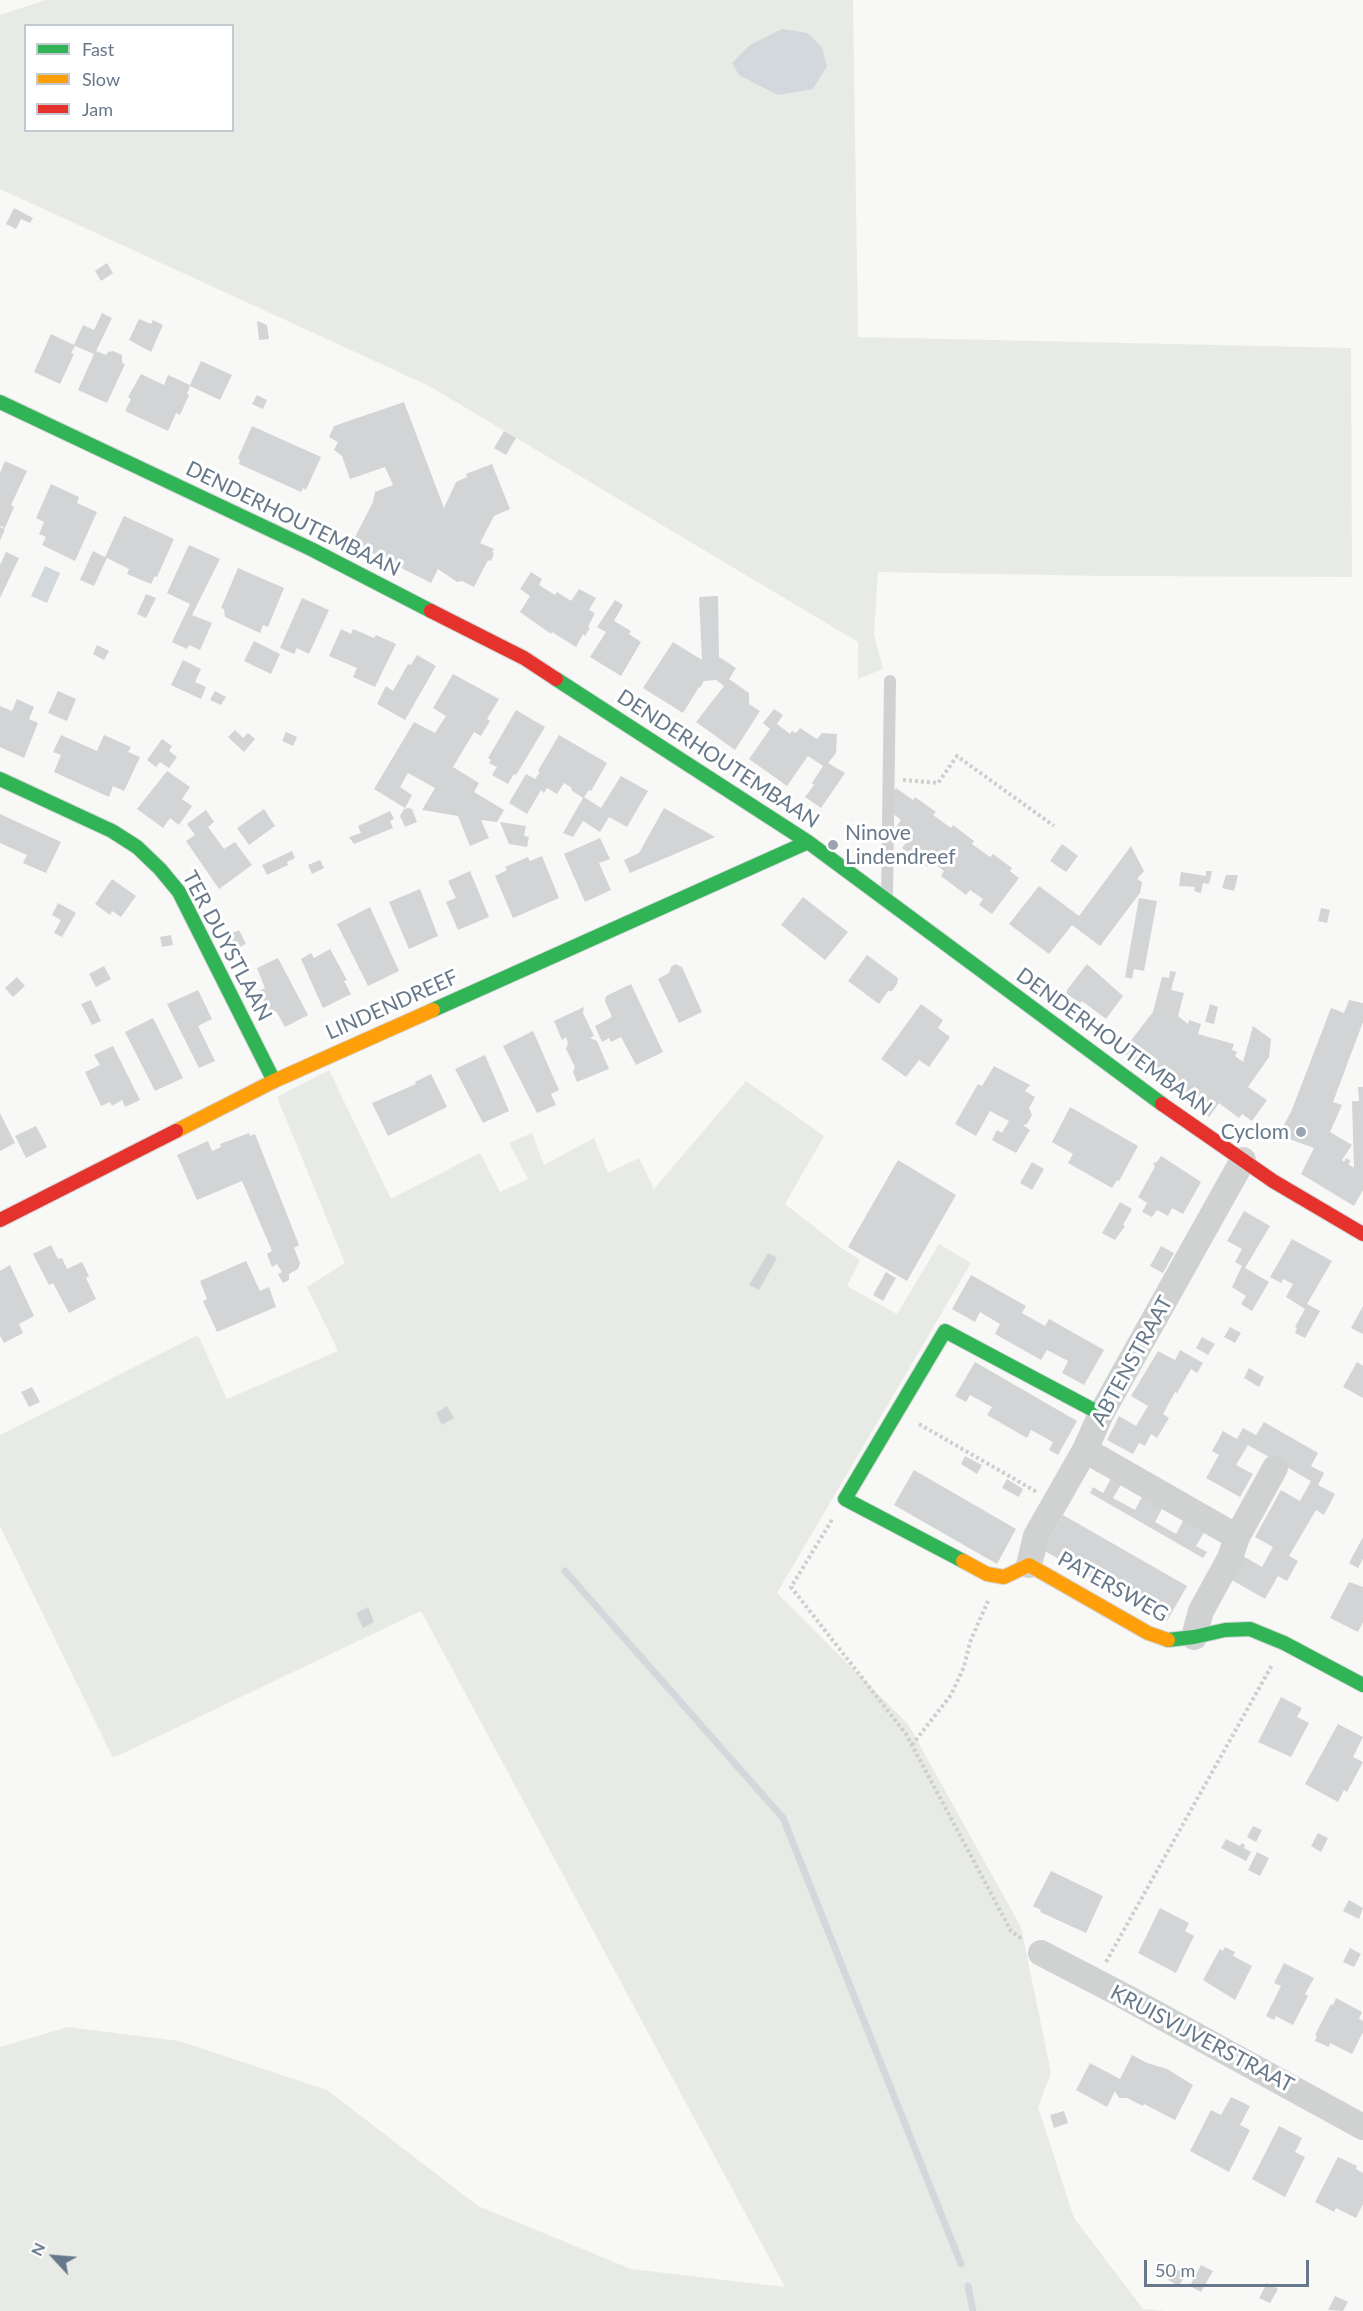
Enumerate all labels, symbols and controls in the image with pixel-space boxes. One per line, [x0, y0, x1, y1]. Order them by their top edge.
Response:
legend [24, 24, 234, 132]
text: Fast [82, 38, 114, 60]
text: Slow [82, 68, 120, 90]
text: Jam [82, 98, 113, 120]
street label: DENDERHOUTEMBAAN [182, 456, 404, 582]
street label: DENDERHOUTEMBAAN [612, 684, 824, 834]
place label: Ninove Lindendreef [845, 820, 956, 870]
marker: Ninove Lindendreef [826, 838, 840, 852]
street label: TER DUYSTLAAN [177, 867, 277, 1025]
street label: DENDERHOUTEMBAAN [1011, 963, 1217, 1121]
street label: LINDENDREEF [322, 965, 462, 1045]
place label: Cyclom [1221, 1119, 1289, 1145]
marker: Cyclom [1294, 1125, 1308, 1139]
street label: ABTENSTRAAT [1086, 1292, 1178, 1430]
street label: PATERSWEG [1053, 1546, 1173, 1628]
street label: KRUISVIJVERSTRAAT [1106, 1980, 1298, 2098]
north arrow [24, 2227, 84, 2287]
text: N [26, 2239, 49, 2259]
scale bar [1147, 2248, 1312, 2286]
text: 50 m [1155, 2259, 1195, 2281]

